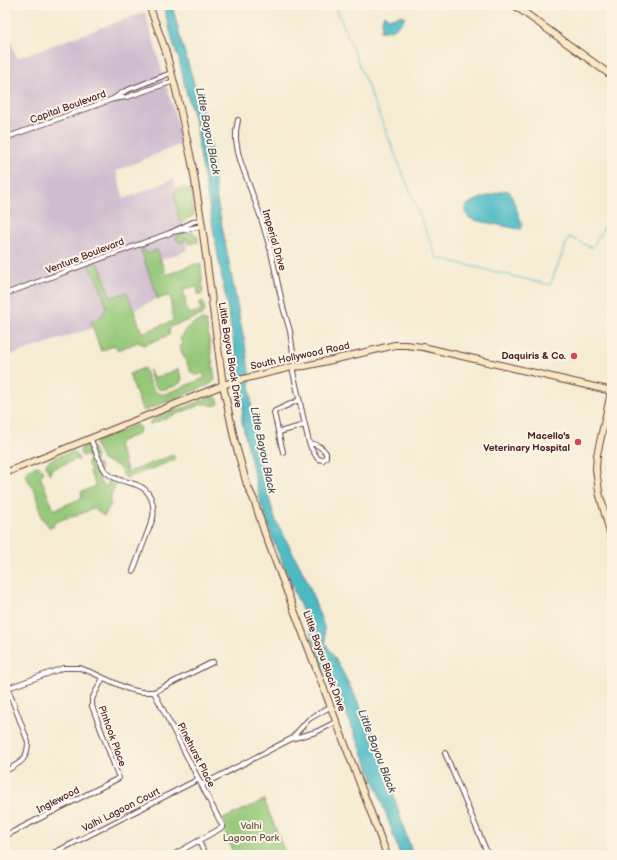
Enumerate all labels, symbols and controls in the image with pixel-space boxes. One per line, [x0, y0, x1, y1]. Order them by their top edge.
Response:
water label: Little Bayou Black [193, 86, 223, 176]
street label: Capital Boulevard [28, 88, 108, 126]
street label: Imperial Drive [260, 208, 288, 272]
street label: Venture Boulevard [44, 235, 126, 276]
street label: Little Bayou Black Drive [216, 301, 244, 409]
street label: South Hollywood Road [249, 340, 351, 372]
place label: Daquiris & Co. [501, 350, 566, 362]
marker: Daquiris & Co. [569, 351, 579, 361]
water label: Little Bayou Black [247, 405, 279, 495]
place label: Macello's Veterinary Hospital [483, 430, 570, 454]
marker: Macello's Veterinary Hospital [573, 437, 583, 447]
street label: Little Bayou Black Drive [300, 609, 348, 713]
street label: Pinhook Place [95, 704, 129, 768]
water label: Little Bayou Black [355, 707, 399, 795]
street label: Pinehurst Place [175, 721, 217, 789]
street label: Inglewood [35, 784, 82, 816]
street label: Valhi Lagoon Court [80, 785, 162, 835]
park label: Valhi Lagoon Park [223, 820, 279, 844]

